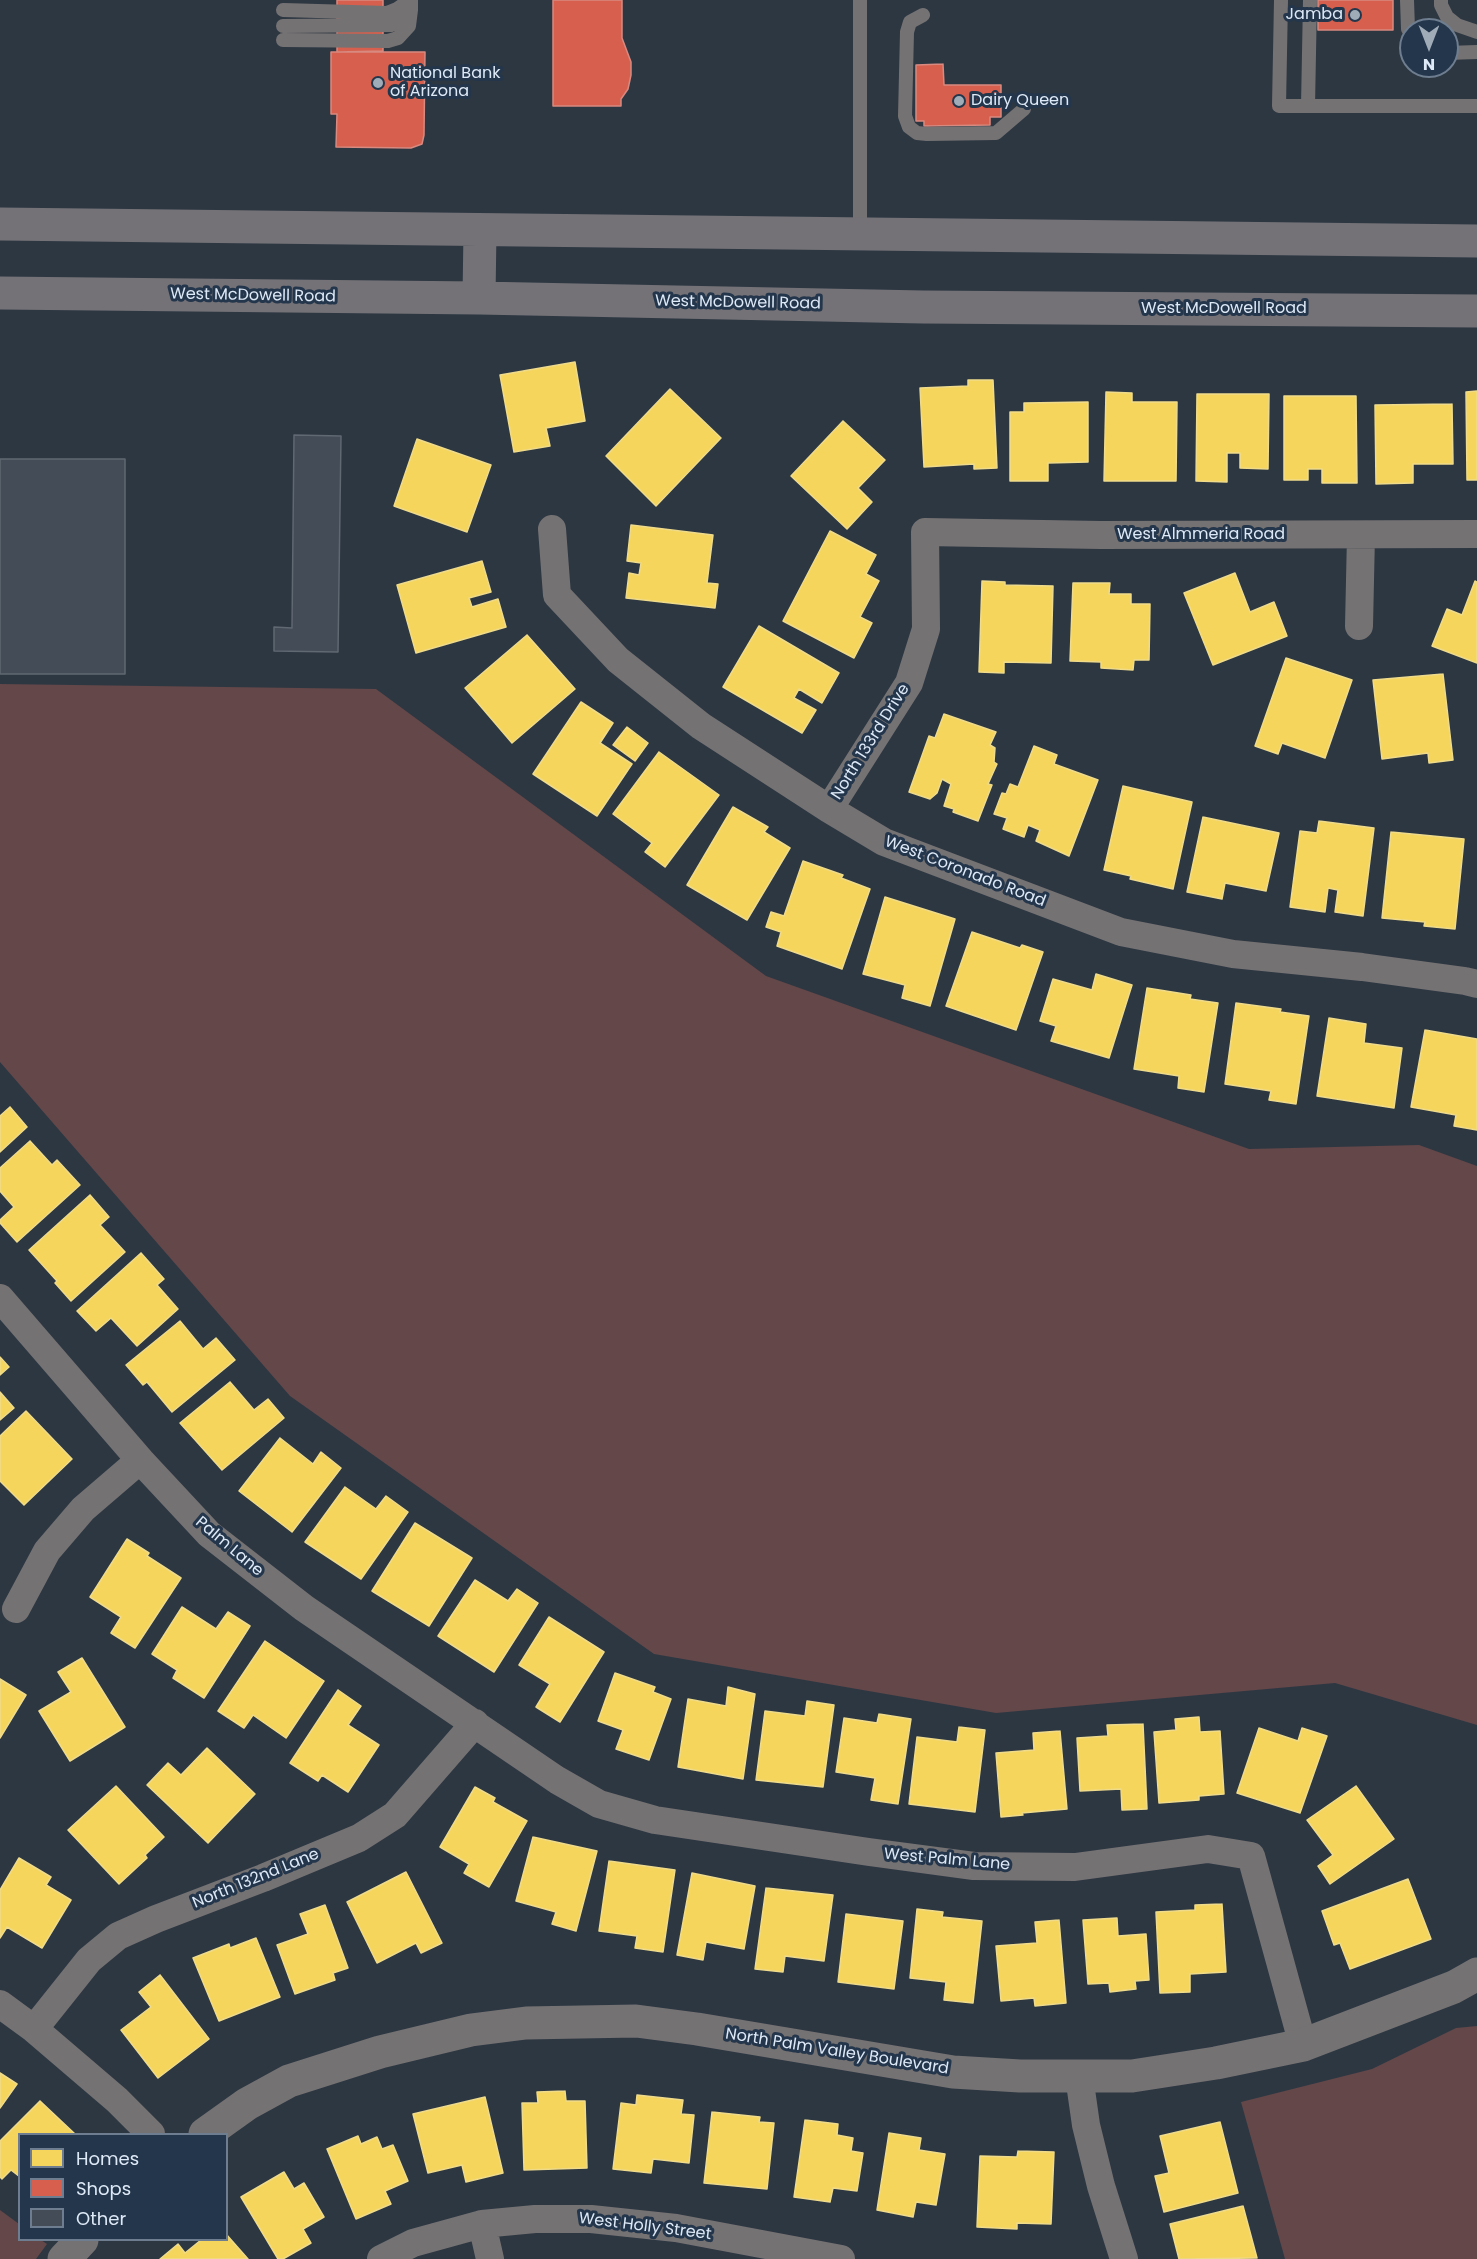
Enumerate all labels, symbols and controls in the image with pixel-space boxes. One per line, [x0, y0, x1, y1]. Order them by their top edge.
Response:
place label: Jamba [1286, 5, 1343, 25]
marker: Jamba [1348, 8, 1362, 22]
north arrow [1399, 18, 1459, 78]
text: N [1423, 53, 1435, 76]
place label: National Bank of Arizona [390, 64, 500, 102]
marker: National Bank of Arizona [371, 76, 385, 90]
place label: Dairy Queen [971, 91, 1069, 111]
marker: Dairy Queen [952, 94, 966, 108]
street label: West McDowell Road [170, 285, 336, 307]
street label: West McDowell Road [655, 292, 821, 314]
street label: West McDowell Road [1141, 299, 1307, 319]
street label: West Almmeria Road [1117, 525, 1285, 545]
street label: North 133rd Drive [828, 681, 914, 803]
street label: West Coronado Road [882, 832, 1048, 912]
street label: Palm Lane [191, 1513, 267, 1581]
street label: North 132nd Lane [190, 1845, 322, 1913]
street label: West Palm Lane [883, 1845, 1011, 1875]
street label: North Palm Valley Boulevard [724, 2025, 950, 2079]
legend [18, 2133, 228, 2241]
text: Homes [76, 2146, 139, 2171]
text: Shops [76, 2176, 131, 2201]
text: Other [76, 2206, 126, 2231]
street label: West Holly Street [578, 2209, 712, 2245]

